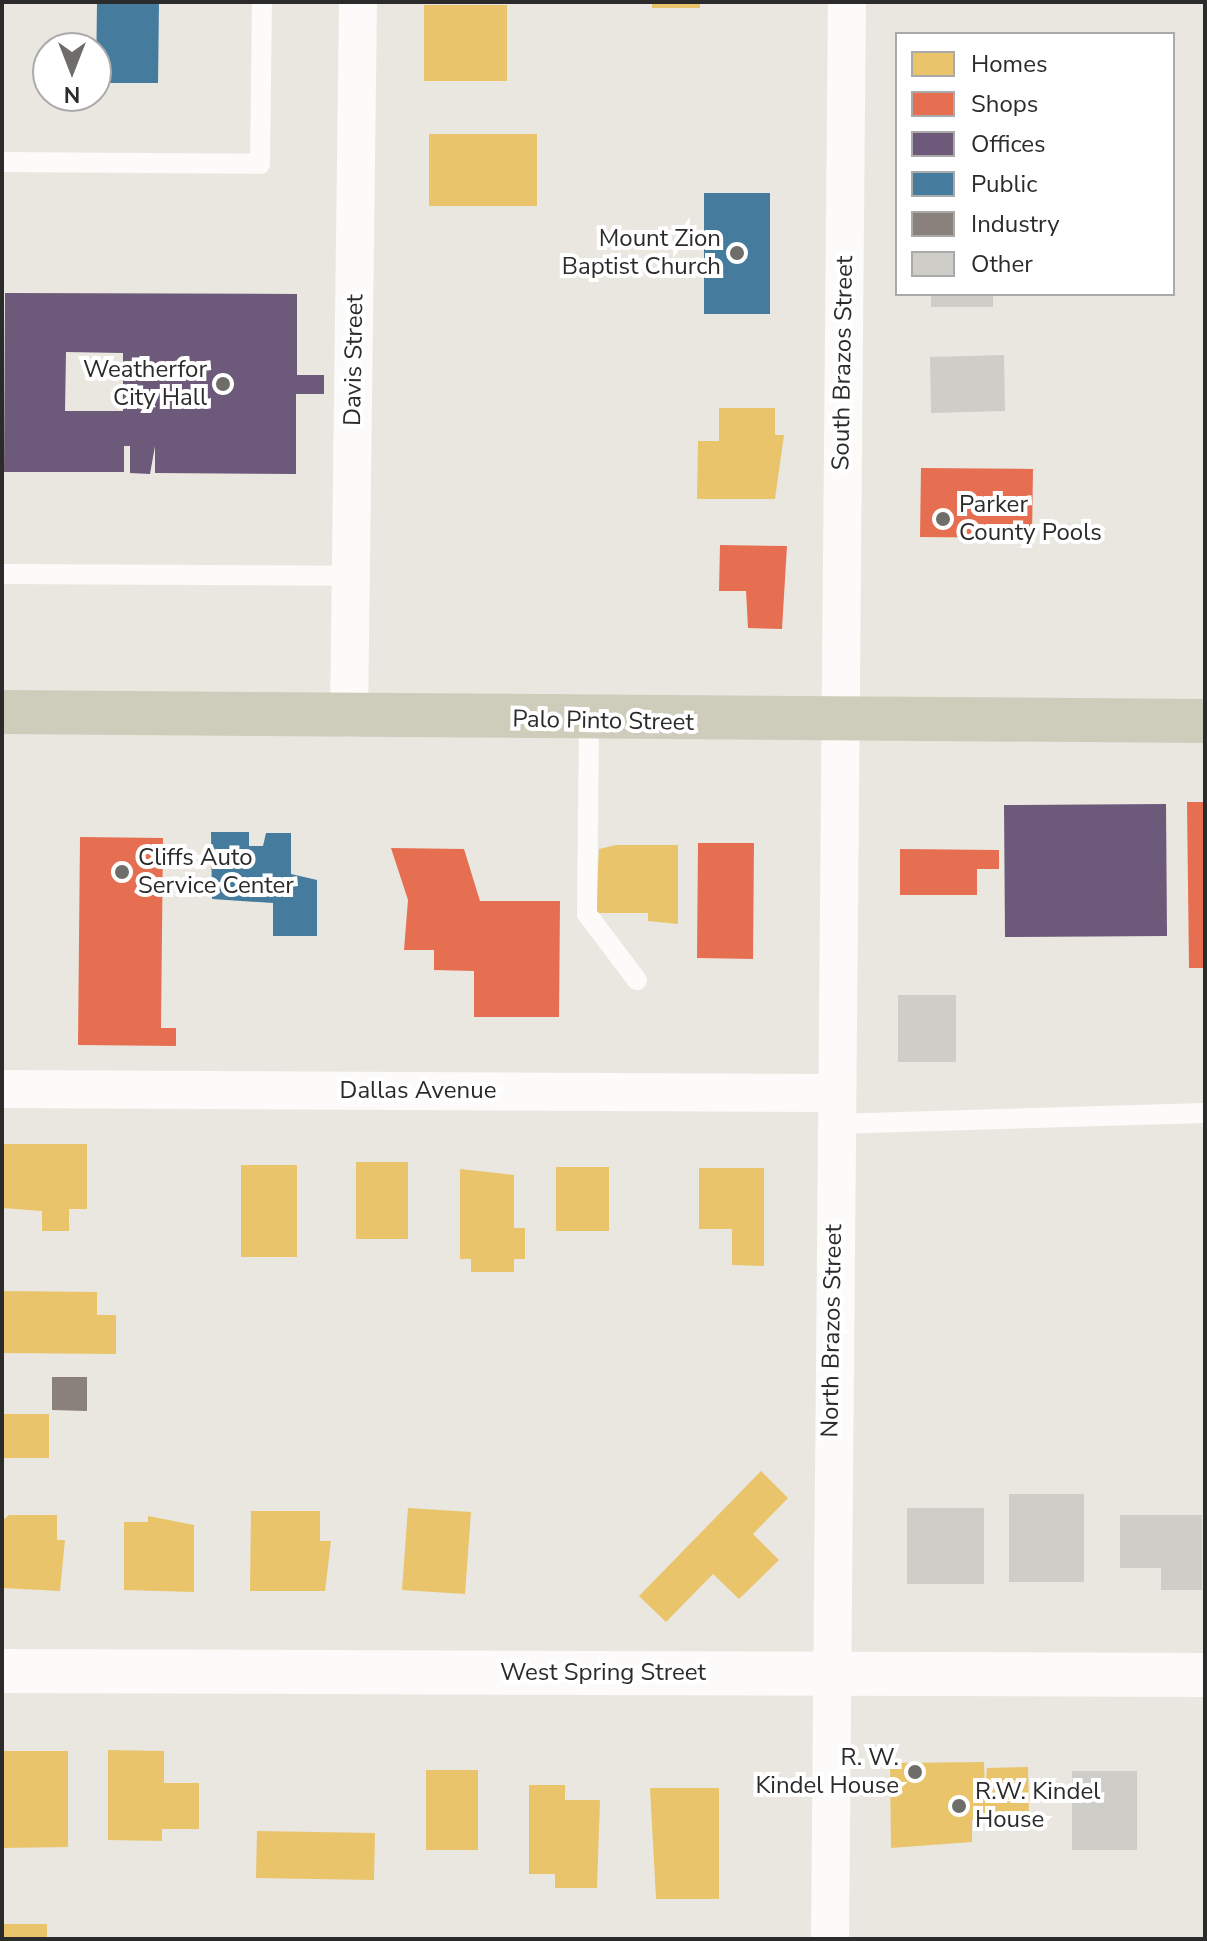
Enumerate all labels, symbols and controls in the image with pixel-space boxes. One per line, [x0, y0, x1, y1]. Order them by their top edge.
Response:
north arrow [32, 32, 112, 112]
legend [895, 32, 1175, 296]
text: Homes [971, 48, 1047, 80]
text: N [64, 79, 80, 109]
text: Shops [971, 88, 1038, 120]
text: Offices [971, 128, 1046, 160]
text: Public [971, 168, 1037, 200]
text: Industry [971, 208, 1060, 240]
place label: Mount Zion Baptist Church [562, 225, 721, 281]
marker: Mount Zion Baptist Church [728, 244, 746, 262]
text: Other [971, 248, 1033, 280]
street label: South Brazos Street [827, 255, 859, 471]
street label: Davis Street [338, 294, 370, 426]
place label: Weatherfor City Hall [83, 356, 207, 412]
marker: Weatherfor City Hall [214, 375, 232, 393]
place label: Parker County Pools [959, 491, 1102, 547]
marker: Parker County Pools [934, 510, 952, 528]
street label: Palo Pinto Street [512, 705, 694, 737]
place label: Cliffs Auto Service Center [138, 844, 294, 900]
marker: Cliffs Auto Service Center [113, 863, 131, 881]
street label: Dallas Avenue [340, 1077, 496, 1105]
street label: North Brazos Street [816, 1224, 848, 1438]
street label: West Spring Street [500, 1659, 706, 1687]
place label: R. W. Kindel House [755, 1744, 899, 1800]
marker: R. W. Kindel House [906, 1763, 924, 1781]
place label: R.W. Kindel House [975, 1778, 1100, 1834]
marker: R.W. Kindel House [950, 1797, 968, 1815]

